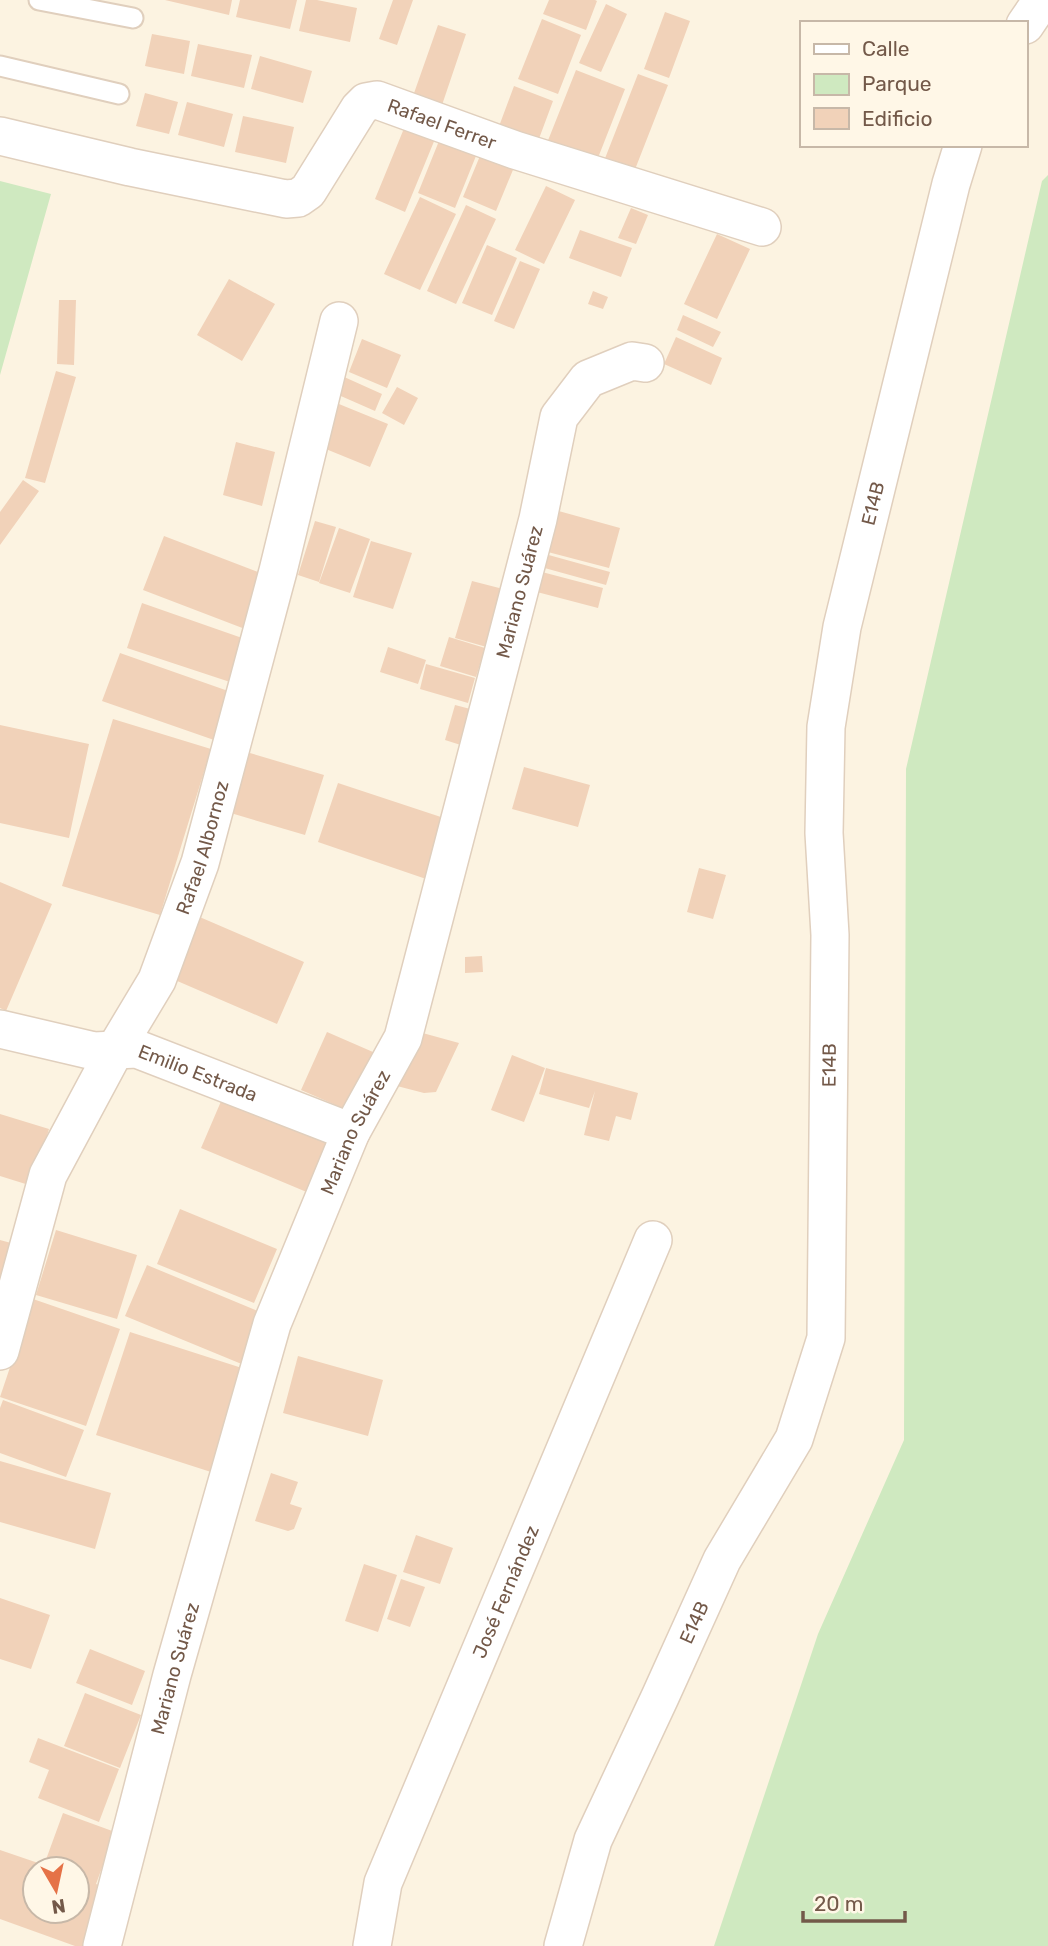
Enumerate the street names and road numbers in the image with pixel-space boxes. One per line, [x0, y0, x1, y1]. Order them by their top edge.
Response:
street label: Rafael Ferrer [384, 94, 500, 155]
street label: E14B [856, 479, 889, 528]
street label: Mariano Suárez [491, 523, 548, 661]
street label: Rafael Albornoz [171, 778, 233, 918]
street label: Emilio Estrada [135, 1040, 261, 1107]
street label: E14B [817, 1043, 841, 1087]
street label: Mariano Suárez [316, 1066, 395, 1198]
street label: José Fernández [468, 1522, 544, 1662]
street label: E14B [675, 1598, 714, 1647]
street label: Mariano Suárez [146, 1600, 204, 1737]

